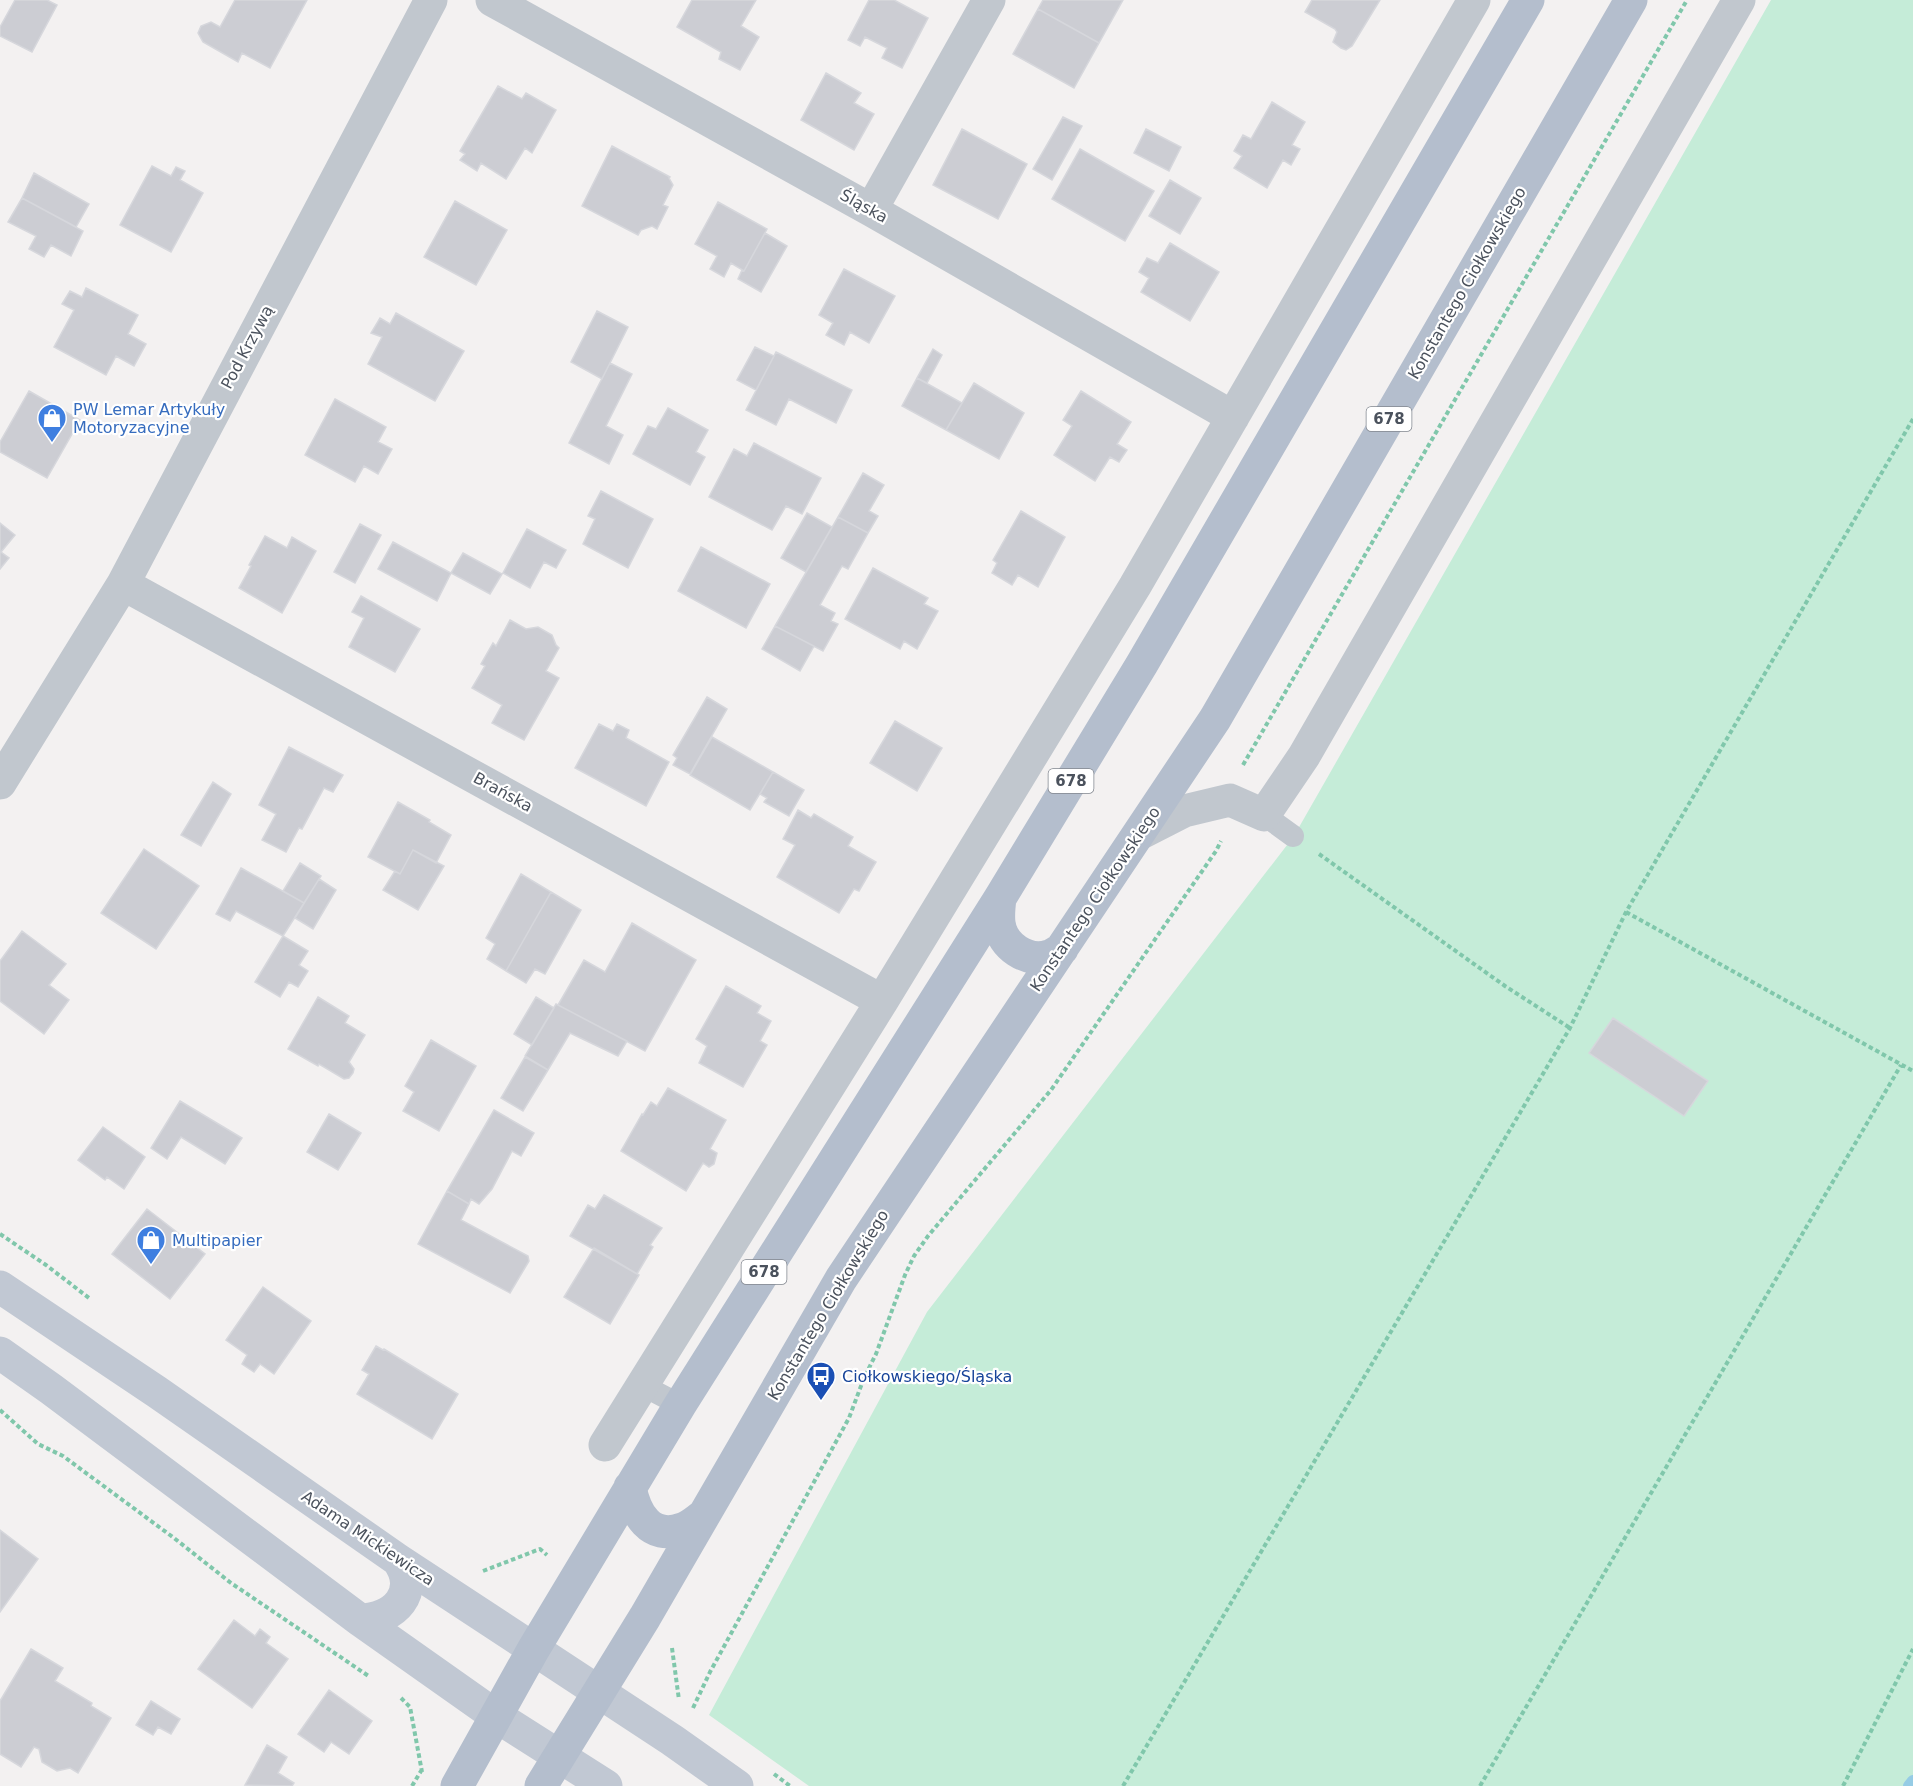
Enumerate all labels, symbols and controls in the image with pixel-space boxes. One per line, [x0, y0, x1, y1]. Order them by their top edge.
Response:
street label: Konstantego Ciołkowskiego [1404, 184, 1530, 382]
street label: Śląska [837, 185, 891, 227]
street label: Pod Krzywą [217, 302, 277, 392]
place label: PW Lemar Artykuły Motoryzacyjne [73, 400, 225, 437]
shop icon: PW Lemar Artykuły Motoryzacyjne [36, 402, 68, 444]
road number: 678 [1366, 407, 1412, 431]
street label: Brańska [470, 768, 536, 816]
road number: 678 [1048, 769, 1094, 793]
street label: Konstantego Ciołkowskiego [1026, 803, 1164, 995]
street label: Konstantego Ciołkowskiego [764, 1206, 892, 1404]
shop icon: Multipapier [135, 1224, 167, 1266]
place label: Multipapier [172, 1231, 263, 1250]
road number: 678 [742, 1260, 786, 1284]
bus stop icon: Ciołkowskiego/Śląska [805, 1360, 837, 1402]
place label: Ciołkowskiego/Śląska [842, 1367, 1012, 1386]
street label: Adama Mickiewicza [298, 1486, 438, 1590]

